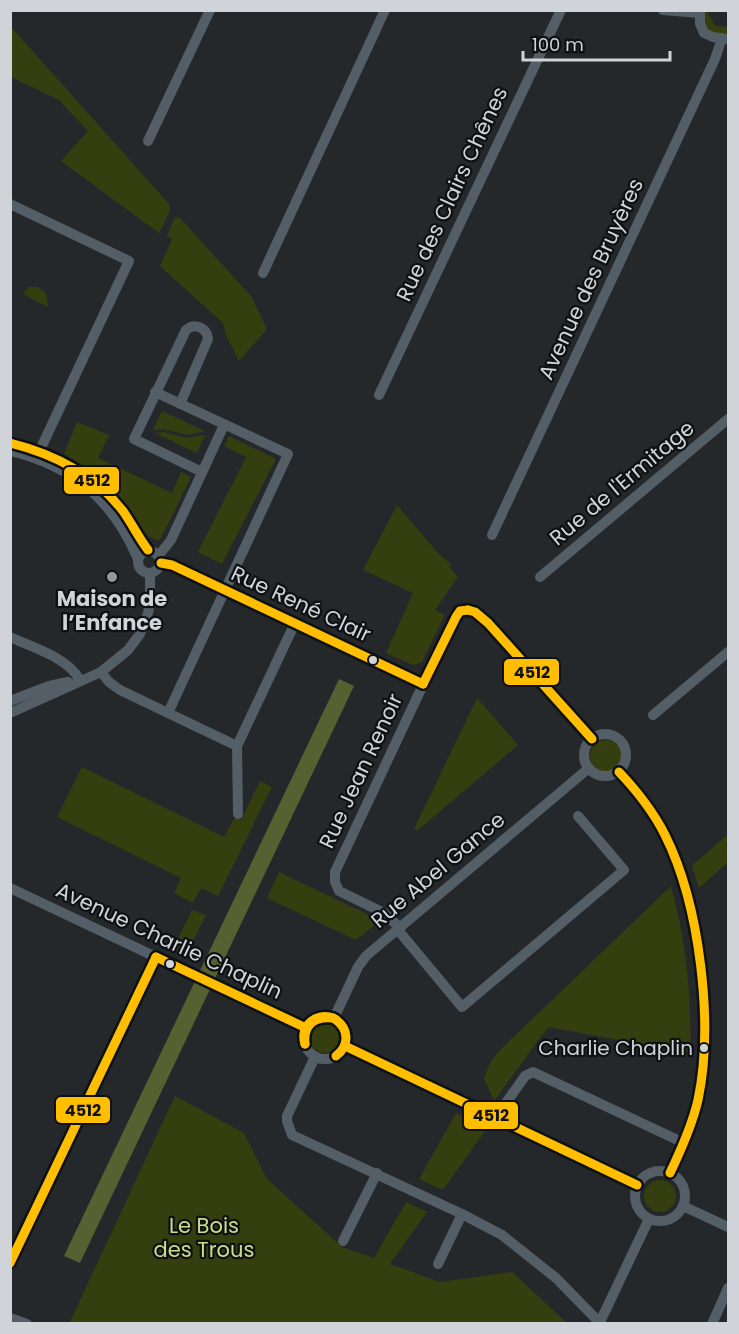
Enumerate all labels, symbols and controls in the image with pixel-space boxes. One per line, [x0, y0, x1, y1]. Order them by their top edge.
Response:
scale bar [523, 24, 670, 62]
text: 100 m [532, 32, 584, 57]
street label: Rue des Clairs Chênes [389, 82, 514, 306]
street label: Avenue des Bruyères [531, 173, 650, 384]
street label: Rue de l'Ermitage [543, 413, 700, 552]
line badge: 4512 [63, 466, 120, 495]
text: 4512 [74, 469, 110, 492]
street label: Rue René Clair [227, 558, 376, 649]
marker: Maison de l’Enfance [105, 570, 119, 584]
place label: Maison de l’Enfance [57, 584, 167, 637]
unlabelled marker [367, 654, 379, 666]
line badge: 4512 [503, 658, 560, 686]
text: 4512 [514, 661, 550, 684]
street label: Rue Jean Renoir [312, 688, 409, 853]
street label: Rue Abel Gance [365, 805, 511, 934]
street label: Avenue Charlie Chaplin [51, 875, 287, 1006]
unlabelled marker [164, 958, 176, 970]
place label: Charlie Chaplin [538, 1034, 693, 1062]
marker: Charlie Chaplin [698, 1042, 710, 1054]
line badge: 4512 [55, 1096, 111, 1124]
text: 4512 [65, 1099, 101, 1122]
line badge: 4512 [463, 1101, 519, 1130]
text: 4512 [473, 1104, 509, 1127]
park label: Le Bois des Trous [154, 1211, 254, 1264]

